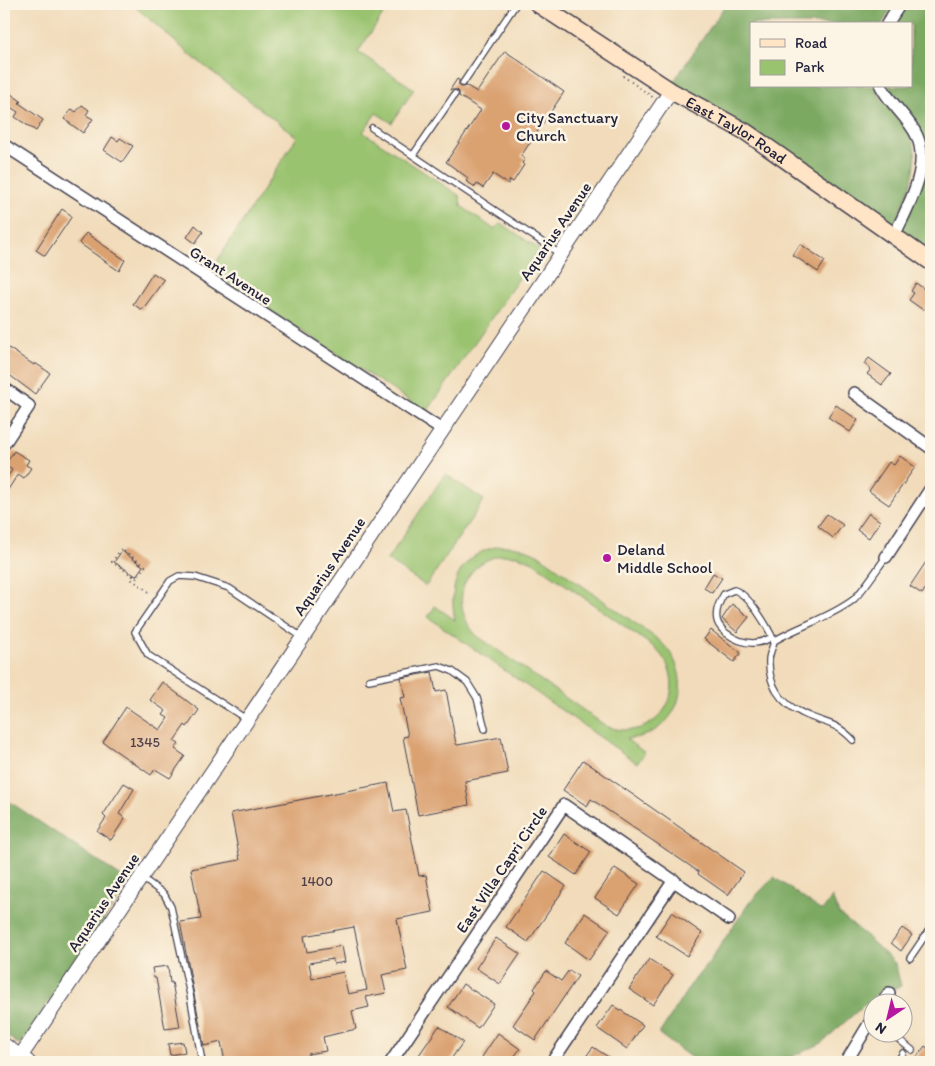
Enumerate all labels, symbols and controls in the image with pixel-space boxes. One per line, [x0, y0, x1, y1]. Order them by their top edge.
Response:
legend [750, 22, 912, 88]
text: Road [795, 34, 828, 52]
text: Park [795, 58, 825, 76]
street label: East Taylor Road [682, 92, 791, 168]
place label: City Sanctuary Church [516, 108, 619, 145]
marker: City Sanctuary Church [500, 120, 512, 132]
street label: Aquarius Avenue [515, 178, 595, 284]
street label: Grant Avenue [186, 242, 275, 309]
street label: Aquarius Avenue [289, 513, 369, 619]
place label: Deland Middle School [617, 540, 713, 577]
marker: Deland Middle School [601, 552, 613, 564]
house number: 1345 [130, 734, 160, 751]
street label: East Villa Capri Circle [452, 802, 551, 936]
street label: Aquarius Avenue [63, 849, 143, 955]
house number: 1400 [301, 873, 333, 890]
north arrow [862, 994, 912, 1044]
text: N [872, 1019, 890, 1038]

